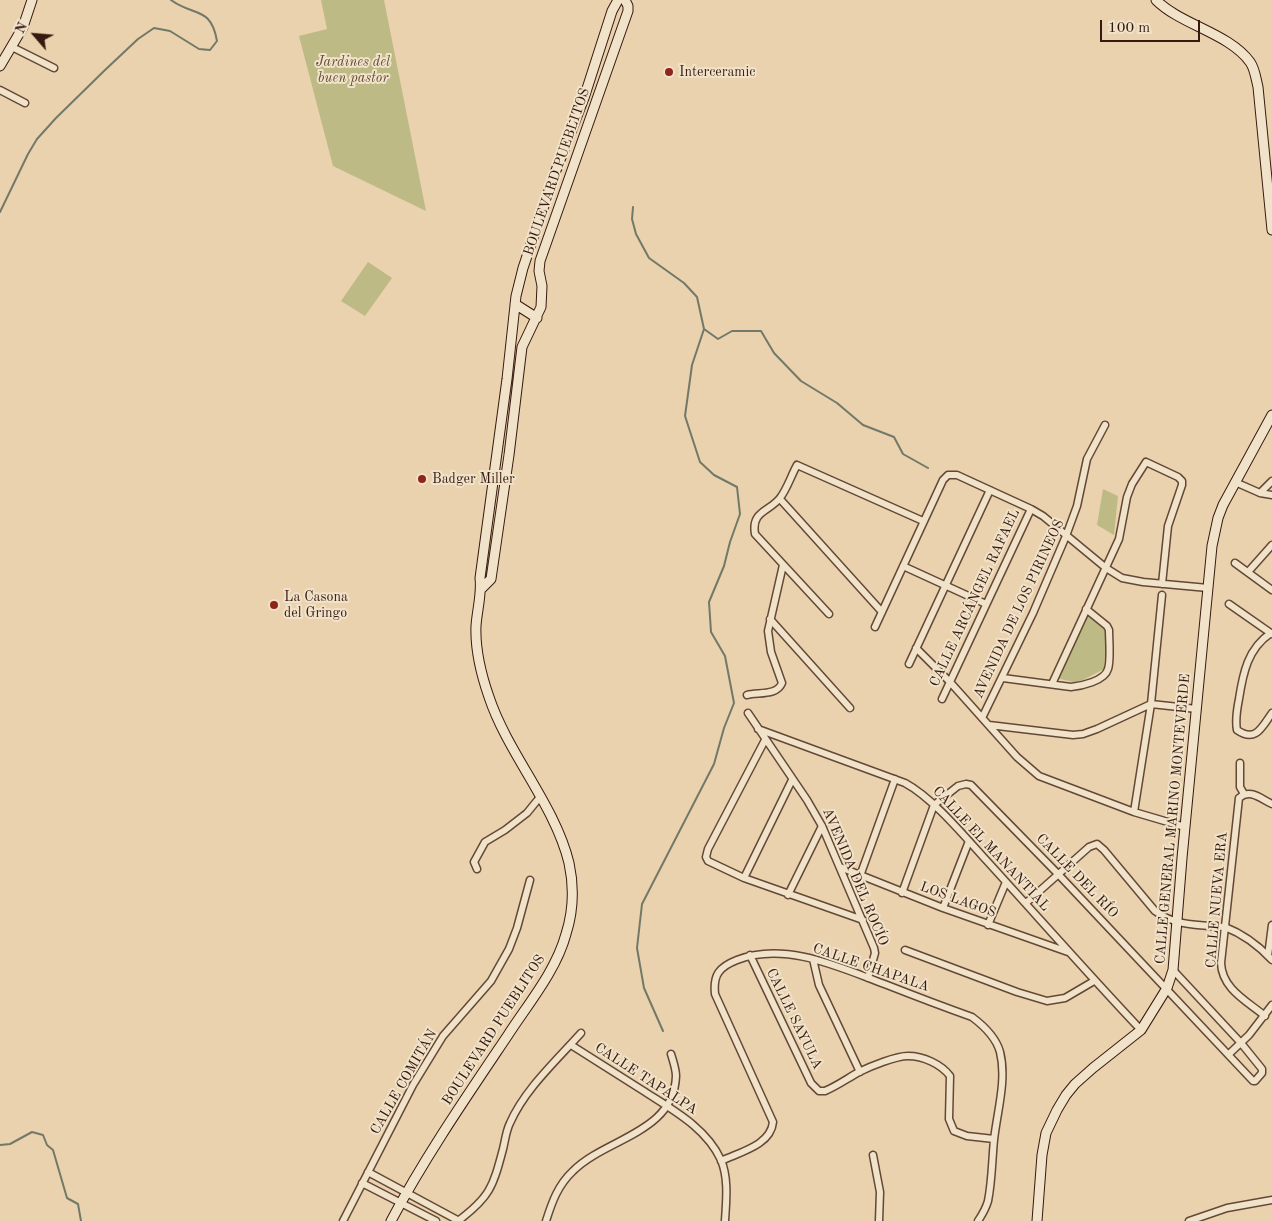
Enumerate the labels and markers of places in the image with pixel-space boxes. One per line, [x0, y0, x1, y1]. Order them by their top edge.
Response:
place label: Interceramic [679, 64, 755, 80]
marker: Interceramic [663, 66, 675, 78]
place label: Badger Miller [432, 471, 515, 487]
marker: Badger Miller [416, 473, 428, 485]
place label: La Casona del Gringo [284, 589, 348, 622]
marker: La Casona del Gringo [268, 599, 280, 611]

